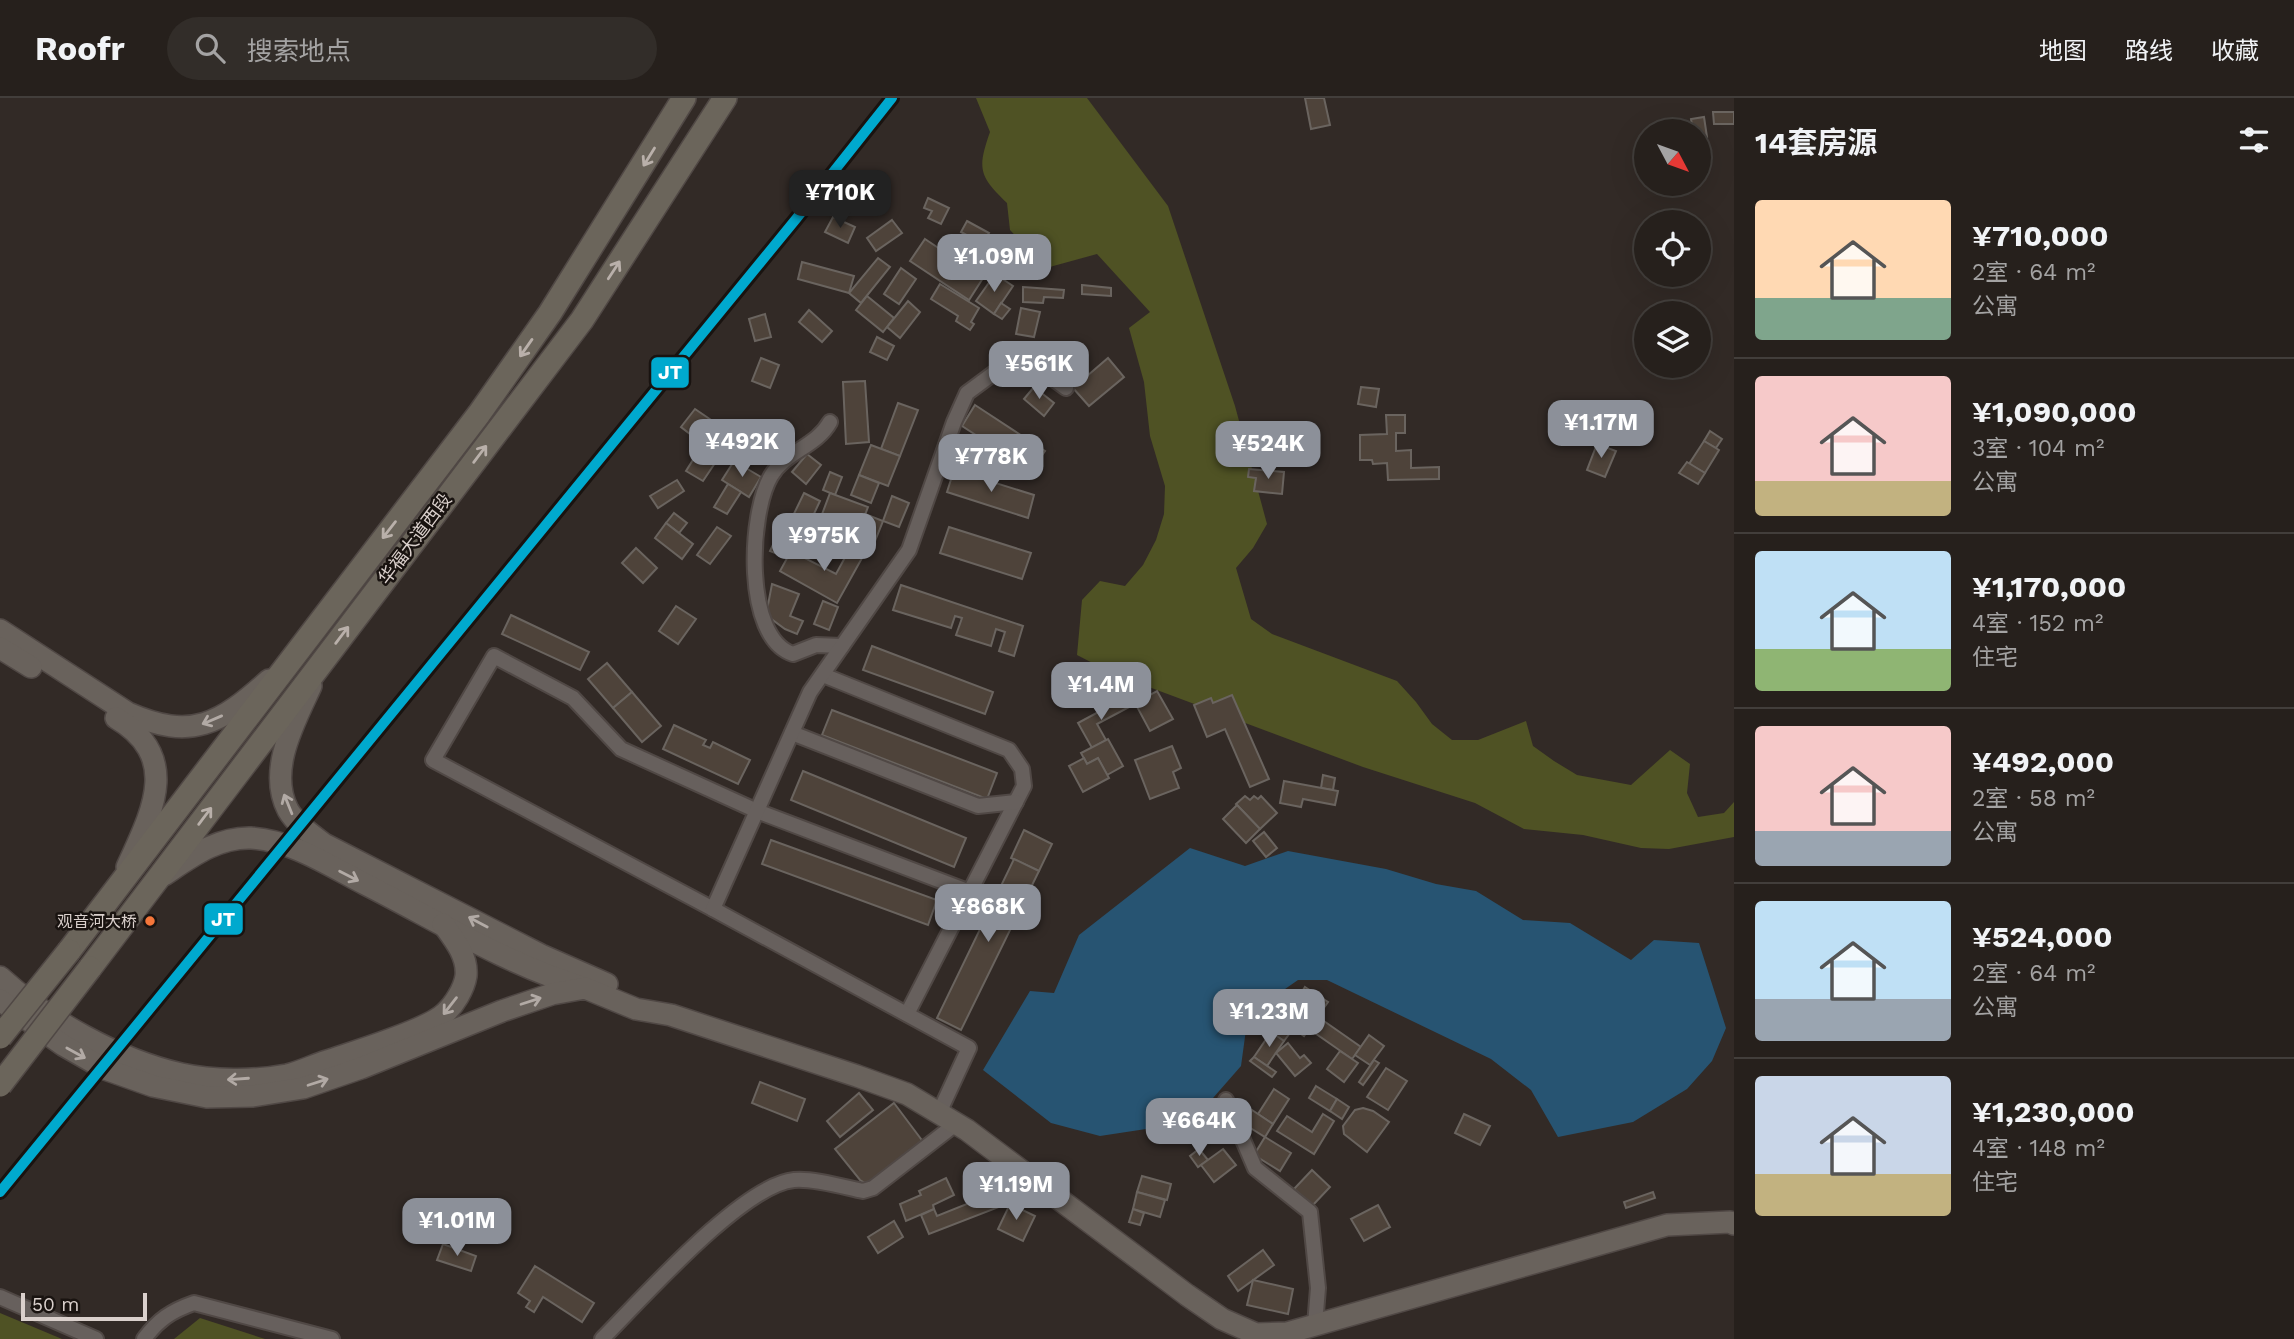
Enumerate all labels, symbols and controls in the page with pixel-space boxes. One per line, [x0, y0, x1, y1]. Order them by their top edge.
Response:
search box [167, 17, 657, 80]
text: Roofr [35, 29, 125, 68]
icon: search [191, 29, 229, 67]
text: 搜索地点 [247, 36, 351, 66]
text: 地图 [2039, 37, 2087, 65]
text: 路线 [2125, 37, 2173, 65]
text: 收藏 [2211, 37, 2259, 65]
north arrow [1634, 119, 1712, 196]
map controls [1634, 119, 1711, 378]
icon: filters [2235, 121, 2273, 159]
text: 14套房源 [1755, 125, 1877, 160]
one-way arrow [641, 146, 655, 166]
pin: ¥710K [791, 170, 889, 230]
text: ¥710K [805, 179, 875, 206]
button: locate [1634, 210, 1711, 287]
text: ¥710,000 [1972, 218, 2109, 253]
icon: home [1811, 228, 1895, 312]
pin: ¥1.09M [937, 234, 1051, 294]
text: ¥1.09M [953, 243, 1035, 270]
text: 2室 · 64 m² [1972, 259, 2096, 286]
one-way arrow [607, 261, 621, 280]
text: 公寓 [1972, 293, 2018, 320]
button: layers [1634, 301, 1711, 378]
one-way arrow [519, 338, 533, 357]
pin: ¥561K [990, 342, 1088, 401]
text: ¥561K [1005, 350, 1073, 377]
line badge: JT [650, 356, 690, 389]
text: JT [658, 361, 682, 384]
text: ¥1,090,000 [1972, 394, 2137, 429]
pin: ¥1.17M [1544, 400, 1658, 460]
icon: home [1811, 404, 1895, 488]
text: ¥1.17M [1564, 409, 1638, 436]
pin: ¥492K [693, 420, 791, 479]
pin: ¥524K [1219, 422, 1317, 481]
text: ¥492K [705, 428, 779, 455]
text: ¥524K [1232, 430, 1304, 457]
pin: ¥778K [942, 434, 1040, 494]
text: 3室 · 104 m² [1972, 435, 2104, 462]
text: ¥778K [954, 443, 1028, 470]
one-way arrow [472, 444, 487, 463]
text: 公寓 [1972, 469, 2018, 496]
street label: 华福大道西段 [374, 489, 455, 588]
pin: ¥975K [775, 514, 873, 573]
one-way arrow [382, 520, 397, 539]
text: ¥975K [788, 522, 860, 549]
text: ¥1,170,000 [1972, 569, 2126, 604]
icon: home [1811, 579, 1895, 663]
text: 4室 · 152 m² [1972, 610, 2103, 637]
one-way arrow [335, 626, 350, 645]
text: 住宅 [1972, 644, 2018, 671]
pin: ¥1.4M [1052, 662, 1150, 722]
text: ¥1.4M [1067, 671, 1135, 698]
one-way arrow [202, 714, 224, 727]
text: ¥492,000 [1972, 744, 2114, 779]
icon: home [1811, 754, 1895, 838]
text: 2室 · 58 m² [1972, 785, 2095, 812]
one-way arrow [281, 794, 293, 815]
one-way arrow [197, 807, 212, 826]
text: 公寓 [1972, 819, 2018, 846]
one-way arrow [339, 869, 359, 883]
pin: ¥868K [939, 884, 1037, 944]
text: ¥868K [951, 893, 1025, 920]
line badge: JT [203, 902, 244, 936]
text: JT [211, 908, 235, 931]
place label: 观音河大桥 [57, 912, 137, 931]
marker: 观音河大桥 [143, 914, 157, 928]
one-way arrow [468, 915, 488, 929]
text: ¥524,000 [1972, 919, 2113, 954]
icon: home [1811, 929, 1895, 1013]
text: 2室 · 64 m² [1972, 960, 2096, 987]
pin: ¥1.23M [1212, 990, 1326, 1049]
one-way arrow [519, 994, 541, 1006]
text: 公寓 [1972, 994, 2018, 1021]
one-way arrow [442, 997, 457, 1015]
text: ¥1.23M [1229, 998, 1309, 1025]
one-way arrow [65, 1047, 86, 1060]
one-way arrow [227, 1072, 250, 1085]
one-way arrow [307, 1075, 329, 1087]
text: ¥1,230,000 [1972, 1094, 2135, 1129]
pin: ¥664K [1150, 1098, 1248, 1158]
icon: home [1811, 1104, 1895, 1188]
text: ¥664K [1162, 1107, 1236, 1134]
text: 4室 · 148 m² [1972, 1135, 2105, 1162]
pin: ¥1.19M [959, 1162, 1073, 1222]
text: 住宅 [1972, 1169, 2018, 1196]
text: ¥1.19M [979, 1171, 1053, 1198]
pin: ¥1.01M [400, 1198, 514, 1258]
text: ¥1.01M [418, 1207, 496, 1234]
scale bar [21, 1290, 147, 1322]
text: 50 m [32, 1293, 79, 1316]

